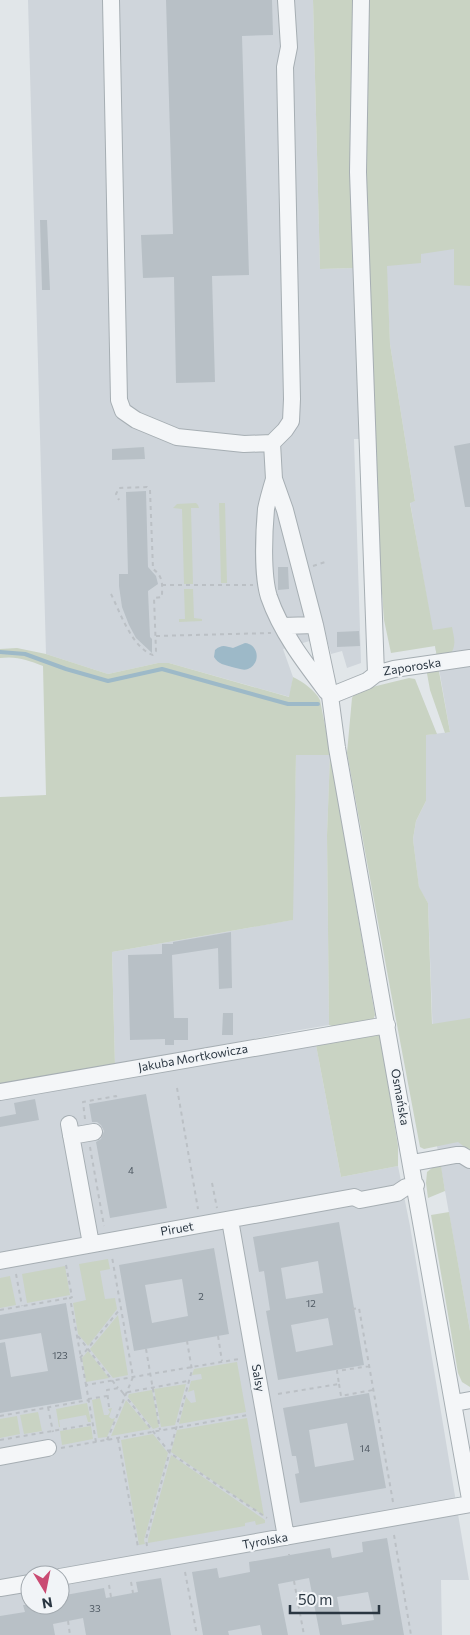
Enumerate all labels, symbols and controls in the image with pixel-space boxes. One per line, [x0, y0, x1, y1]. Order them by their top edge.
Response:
street label: Zaporoska [382, 655, 442, 678]
street label: Jakuba Mortkowicza [137, 1040, 249, 1075]
street label: Osmańska [389, 1067, 413, 1126]
house number: 4 [128, 1164, 134, 1176]
street label: Piruet [159, 1218, 195, 1238]
house number: 2 [198, 1290, 204, 1302]
house number: 12 [306, 1297, 316, 1309]
house number: 123 [52, 1349, 68, 1361]
street label: Salsy [250, 1363, 268, 1393]
house number: 14 [360, 1442, 370, 1454]
street label: Tyrolska [241, 1529, 289, 1551]
north arrow [20, 1565, 70, 1615]
scale bar [290, 1582, 379, 1614]
text: 50 m [298, 1590, 332, 1608]
text: N [41, 1594, 54, 1613]
house number: 33 [89, 1602, 101, 1614]

